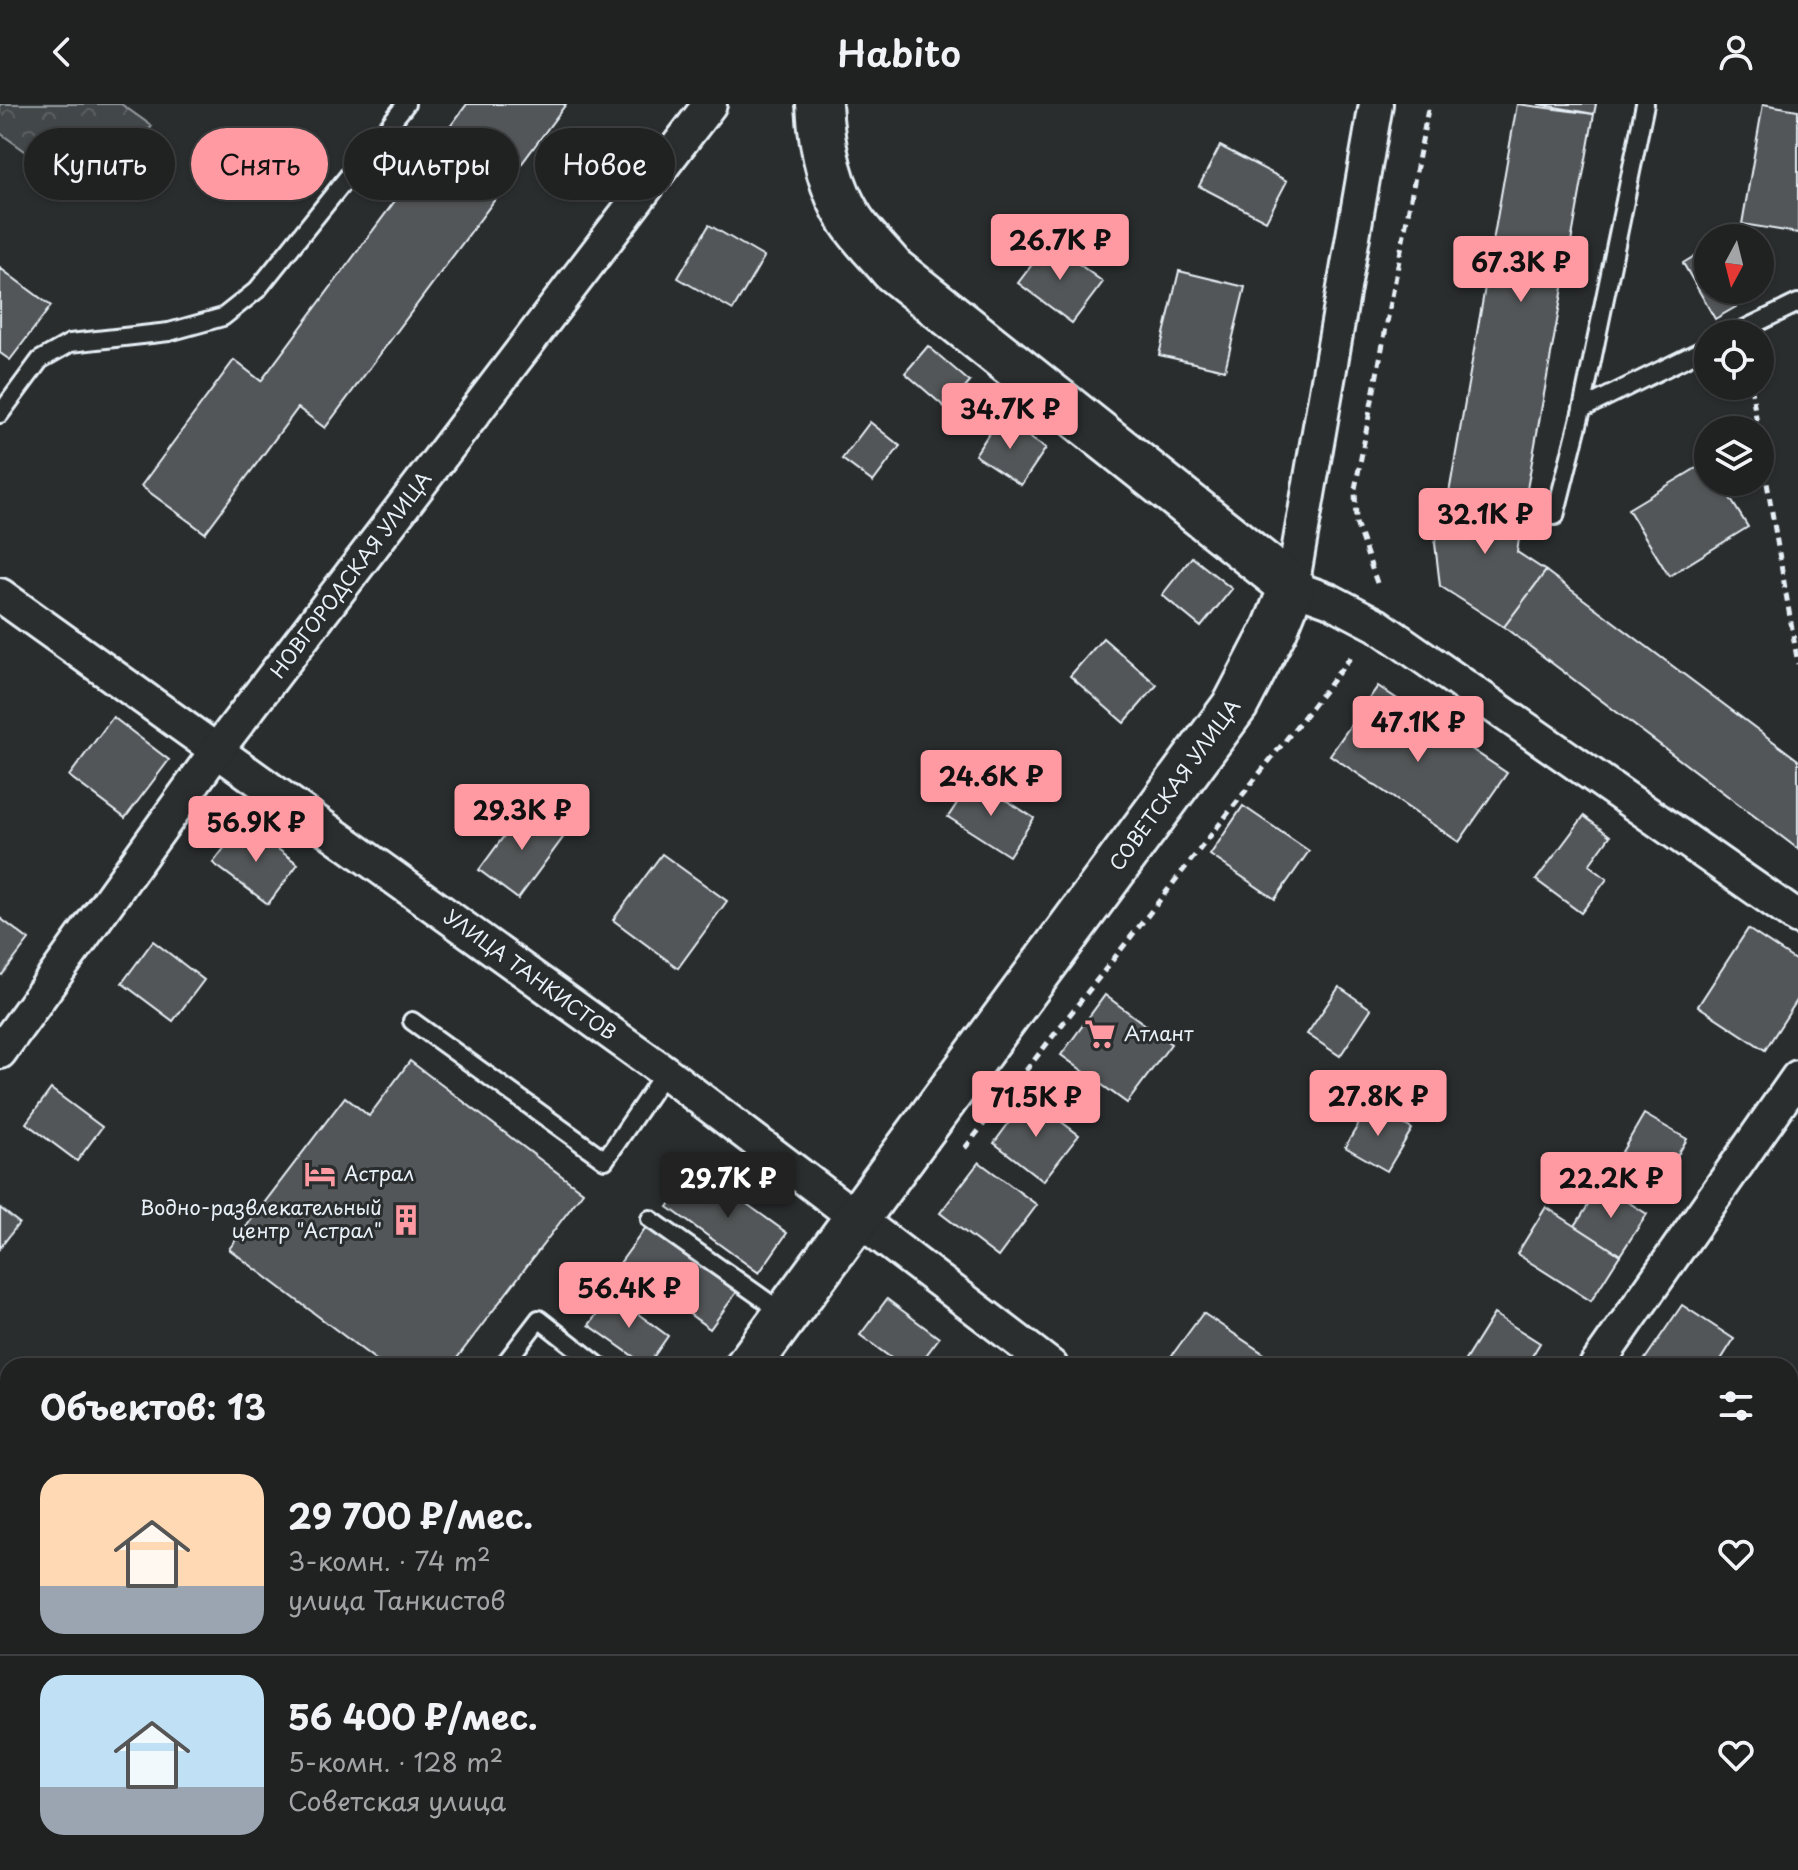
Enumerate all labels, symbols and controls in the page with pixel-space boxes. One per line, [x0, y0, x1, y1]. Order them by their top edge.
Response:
text: Habito [837, 25, 961, 79]
icon: back [40, 30, 84, 74]
icon: person [1714, 30, 1758, 74]
chip: Купить [24, 128, 175, 200]
chip: Снять [191, 128, 328, 200]
chip: Фильтры [344, 128, 519, 200]
chip: Новое [535, 128, 675, 200]
pin: 26.7K ₽ [986, 214, 1134, 282]
text: 26.7K ₽ [1009, 220, 1111, 259]
north arrow [1694, 224, 1774, 304]
map controls [1694, 224, 1774, 496]
pin: 67.3K ₽ [1447, 236, 1595, 304]
text: 67.3K ₽ [1471, 242, 1571, 281]
button: locate [1694, 320, 1774, 400]
pin: 34.7K ₽ [936, 383, 1084, 451]
text: 34.7K ₽ [960, 389, 1060, 428]
button: layers [1694, 416, 1774, 496]
street label: НОВГОРОДСКАЯ УЛИЦА [262, 465, 438, 684]
pin: 32.1K ₽ [1411, 488, 1559, 556]
text: 32.1K ₽ [1437, 494, 1533, 533]
street label: СОВЕТСКАЯ УЛИЦА [1102, 692, 1247, 877]
pin: 47.1K ₽ [1344, 696, 1492, 764]
text: 47.1K ₽ [1371, 702, 1465, 741]
pin: 24.6K ₽ [917, 750, 1065, 818]
text: 24.6K ₽ [939, 756, 1043, 795]
pin: 29.3K ₽ [448, 784, 596, 852]
text: 29.3K ₽ [472, 790, 572, 829]
pin: 56.9K ₽ [182, 796, 330, 864]
text: 56.9K ₽ [206, 802, 306, 841]
street label: УЛИЦА ТАНКИСТОВ [438, 901, 623, 1047]
supermarket icon: Атлант [1083, 1017, 1117, 1051]
place label: Атлант [1124, 1018, 1194, 1048]
pin: 27.8K ₽ [1304, 1070, 1452, 1138]
pin: 71.5K ₽ [962, 1071, 1110, 1139]
text: 27.8K ₽ [1328, 1076, 1428, 1115]
text: 71.5K ₽ [990, 1077, 1082, 1116]
pin: 29.7K ₽ [654, 1152, 802, 1220]
pin: 22.2K ₽ [1537, 1152, 1685, 1220]
hotel icon: Астрал [303, 1157, 337, 1191]
place label: Астрал [344, 1158, 414, 1188]
text: 29.7K ₽ [680, 1158, 776, 1197]
text: 22.2K ₽ [1559, 1158, 1663, 1197]
place label: Водно-развлекательный центр "Астрал" [140, 1192, 382, 1245]
building icon: Водно-развлекательный центр "Астрал" [389, 1203, 423, 1237]
pin: 56.4K ₽ [555, 1262, 703, 1330]
text: 56.4K ₽ [577, 1268, 681, 1307]
text: Объектов: 13 [40, 1380, 266, 1432]
icon: filters [1714, 1384, 1758, 1428]
text: 29 700 ₽/мес. [288, 1489, 533, 1541]
icon: home [104, 1506, 200, 1602]
icon: heart [1714, 1532, 1758, 1576]
text: 3-комн. · 74 m² [288, 1541, 491, 1580]
text: улица Танкистов [288, 1580, 505, 1619]
text: 56 400 ₽/мес. [288, 1690, 538, 1742]
icon: home [104, 1707, 200, 1803]
icon: heart [1714, 1733, 1758, 1777]
text: 5-комн. · 128 m² [288, 1742, 503, 1781]
text: Советская улица [288, 1781, 506, 1820]

